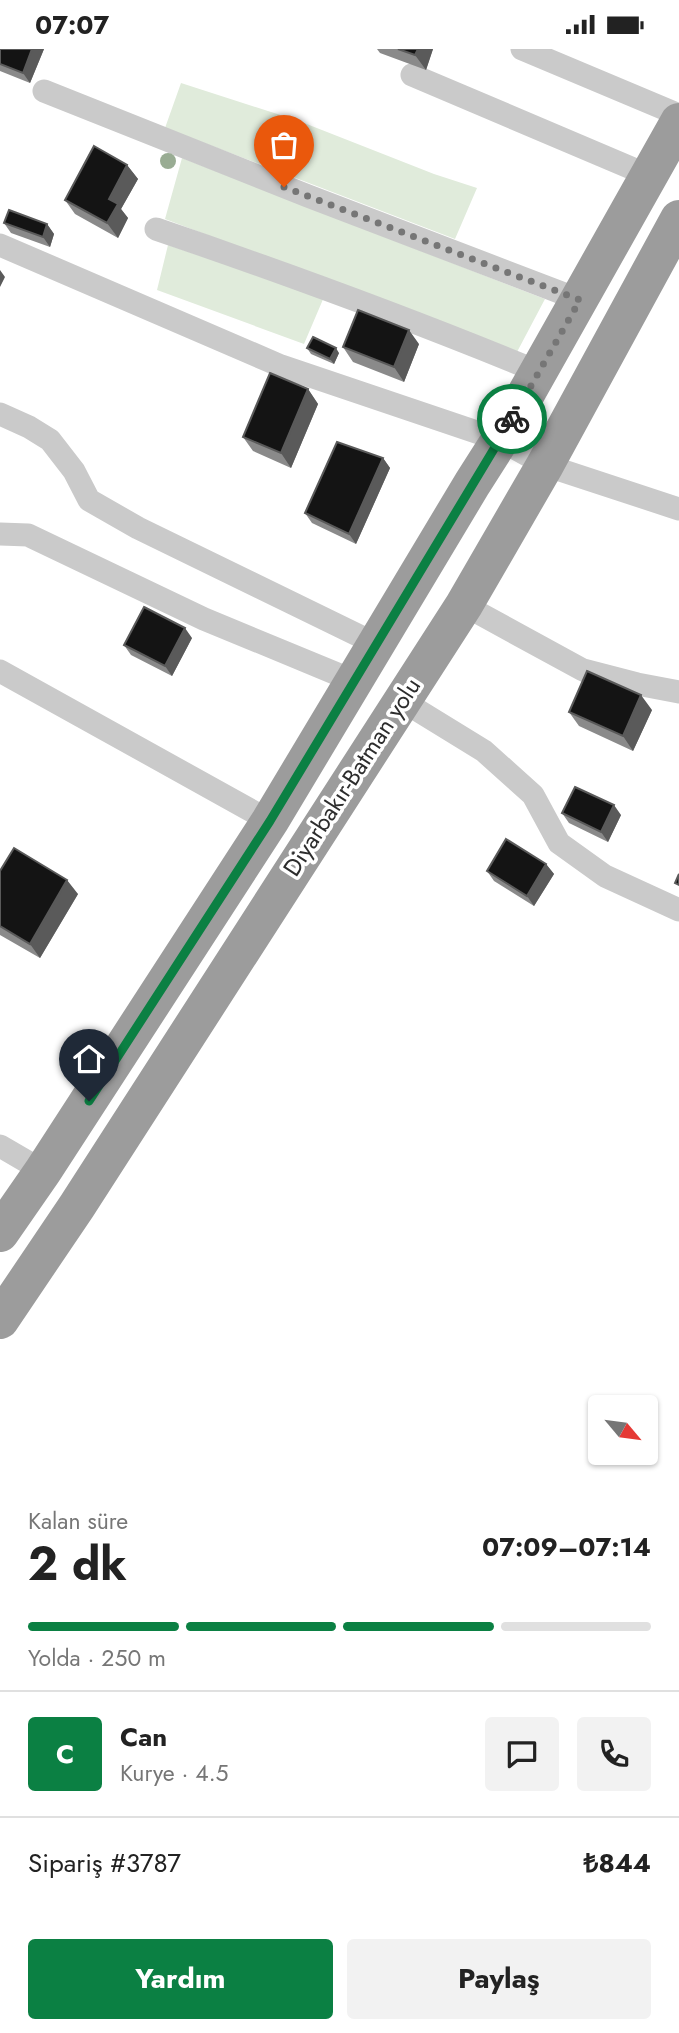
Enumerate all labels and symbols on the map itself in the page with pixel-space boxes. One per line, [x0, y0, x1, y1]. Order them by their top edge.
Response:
pin [254, 115, 314, 187]
courier [477, 384, 547, 454]
street label: Diyarbakır-Batman yolu [274, 671, 429, 883]
pin [59, 1029, 119, 1101]
north arrow [588, 1395, 658, 1465]

